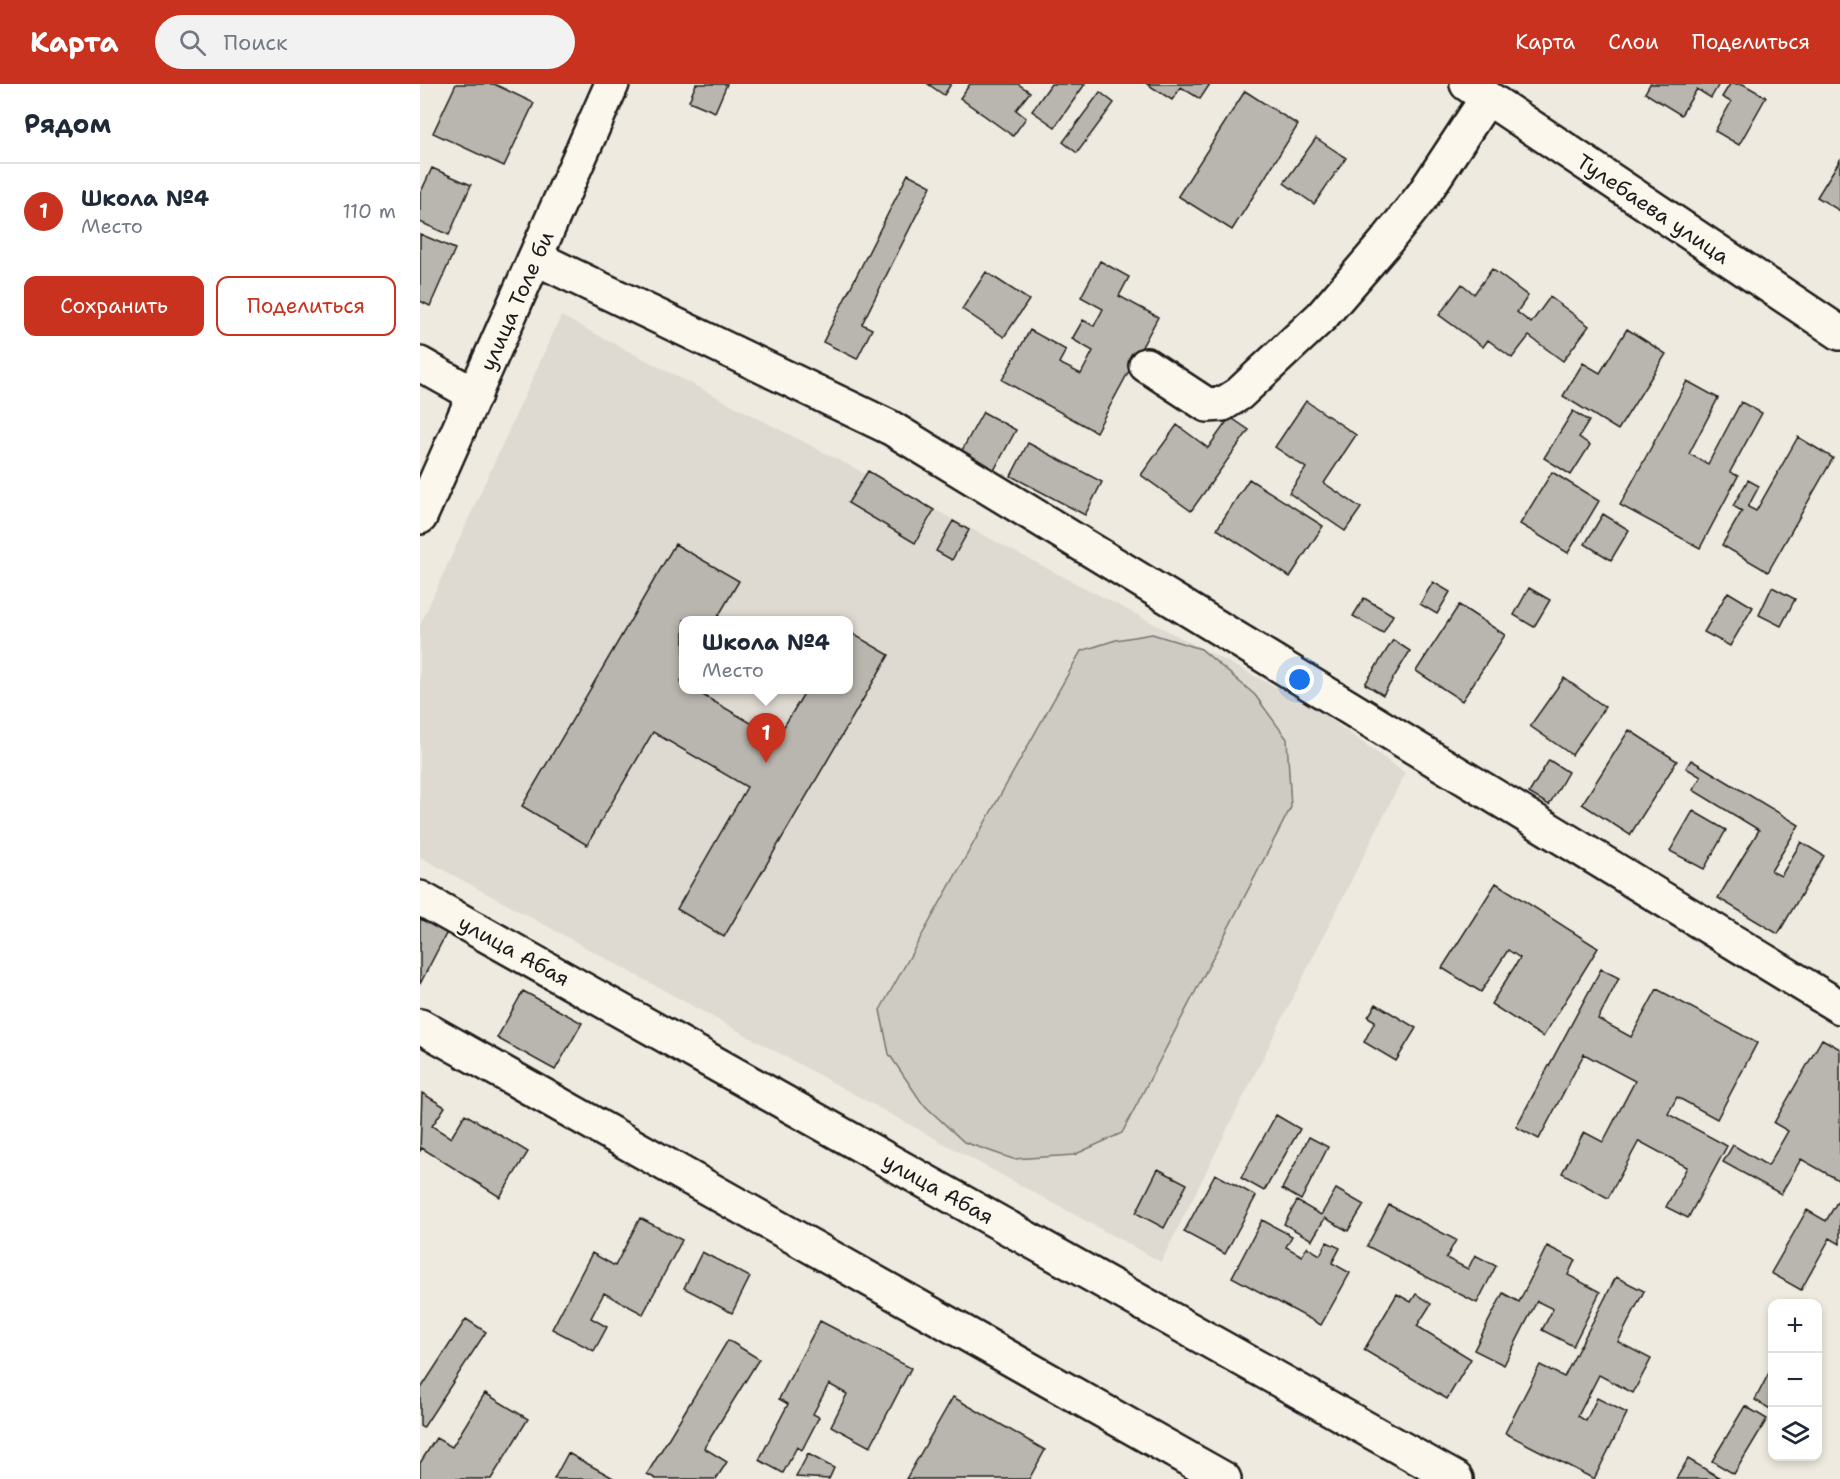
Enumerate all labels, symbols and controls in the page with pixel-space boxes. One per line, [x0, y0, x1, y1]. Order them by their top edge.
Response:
search box [155, 15, 575, 69]
text: Карта [30, 23, 119, 61]
icon: search [176, 26, 209, 59]
text: Поиск [224, 28, 288, 57]
text: Карта [1515, 28, 1575, 56]
text: Слои [1608, 28, 1659, 56]
text: Поделиться [1692, 28, 1810, 56]
text: Рядом [24, 106, 111, 141]
street label: Тулебаева улица [1571, 147, 1735, 271]
text: Школа №4 [81, 184, 209, 213]
text: 1 [39, 198, 48, 224]
text: 110 m [342, 198, 396, 224]
text: Место [81, 213, 143, 239]
street label: улица Толе би [474, 226, 561, 375]
button: Сохранить [24, 276, 204, 336]
button: Поделиться [216, 276, 396, 336]
popup [679, 616, 853, 694]
text: Школа №4 [702, 628, 830, 657]
text: Место [702, 657, 764, 683]
your location [1285, 665, 1314, 694]
pin: 1 [746, 714, 786, 763]
street label: улица Абая [453, 909, 575, 993]
street label: улица Абая [877, 1147, 999, 1231]
map controls [1768, 1299, 1822, 1461]
button: + [1768, 1299, 1822, 1353]
button: − [1768, 1353, 1822, 1407]
button: layers [1768, 1407, 1822, 1461]

